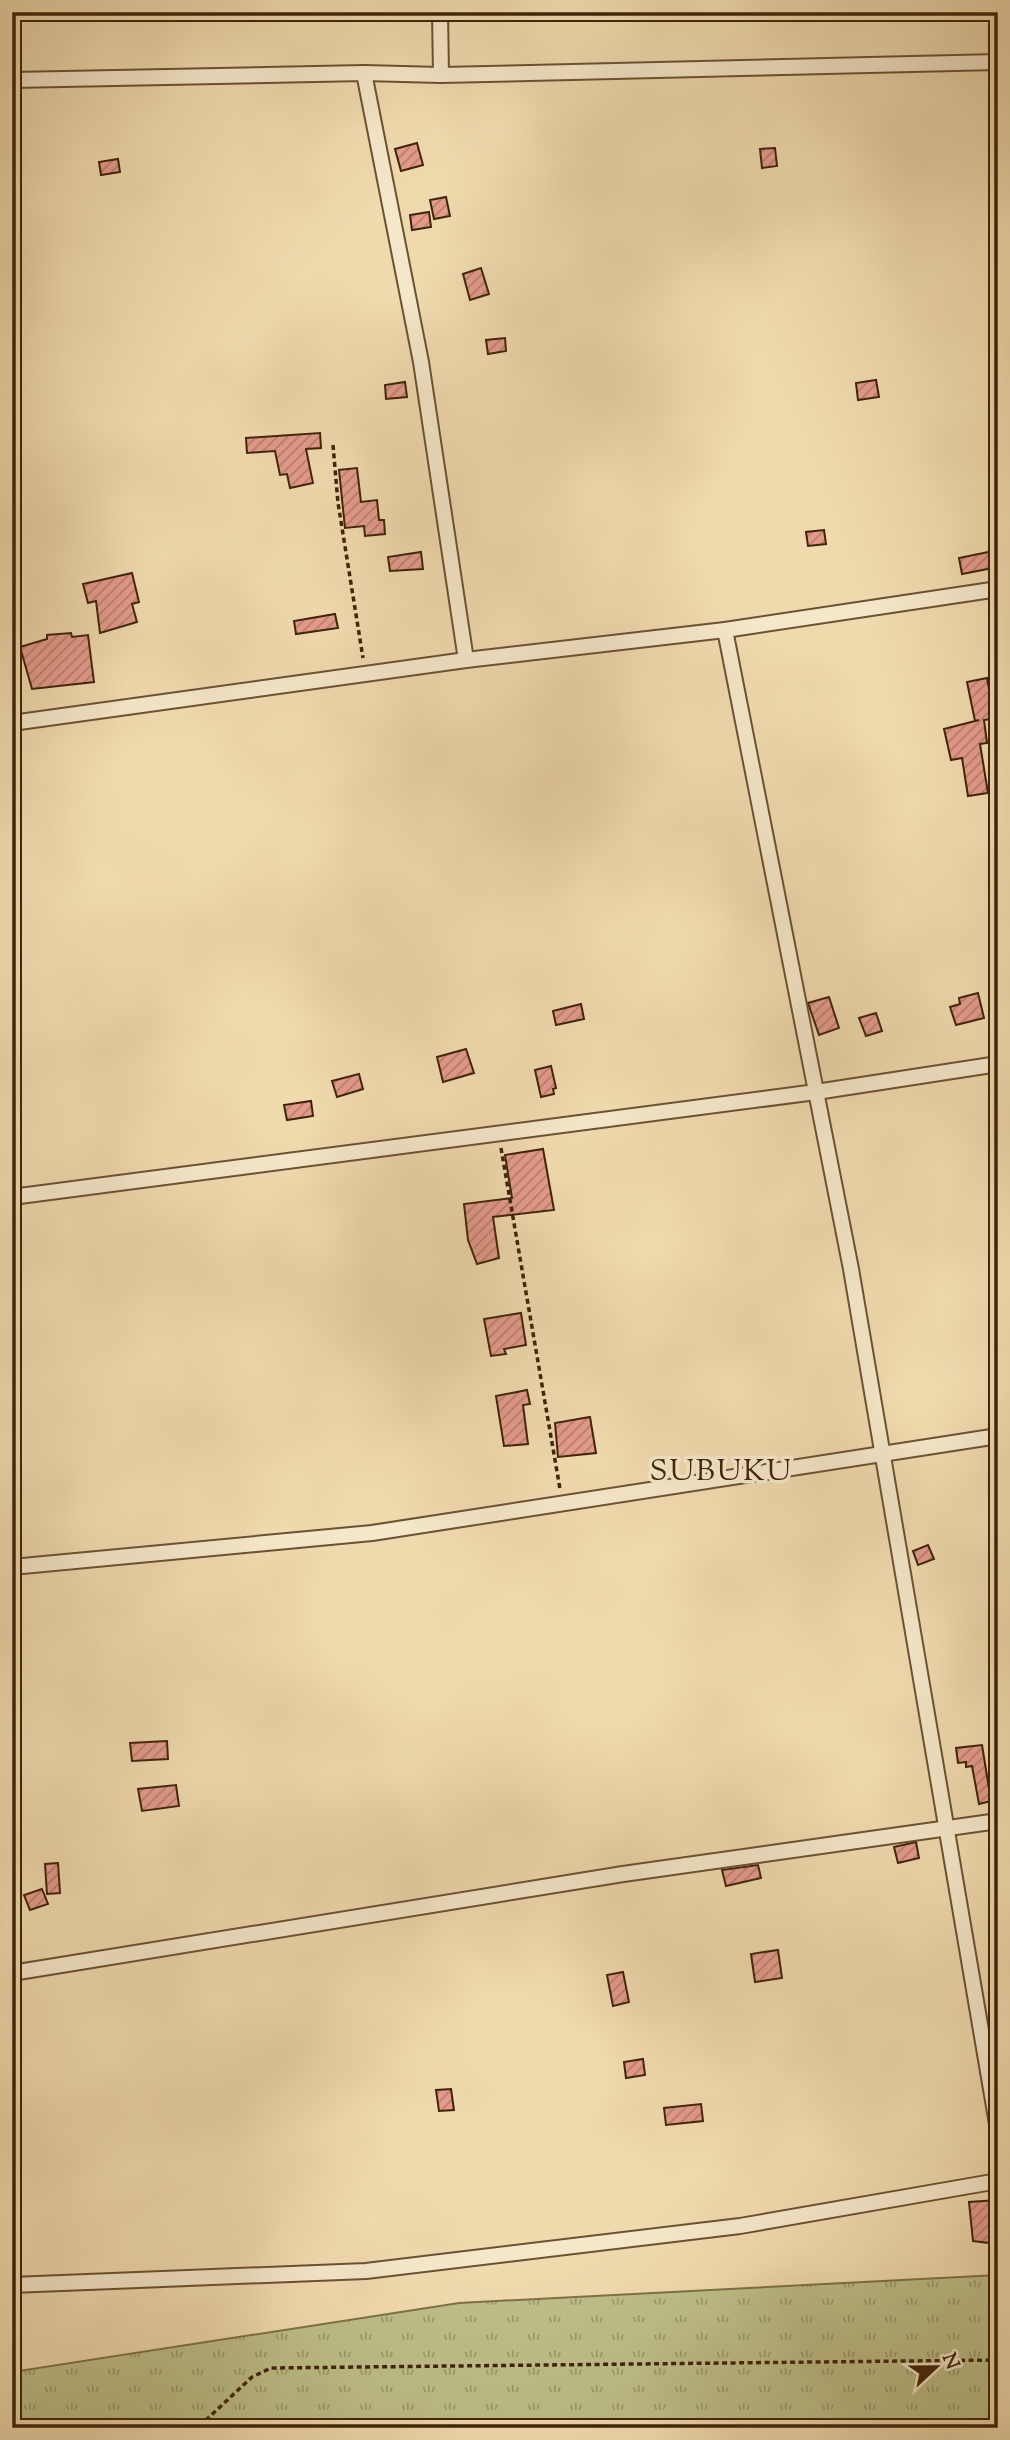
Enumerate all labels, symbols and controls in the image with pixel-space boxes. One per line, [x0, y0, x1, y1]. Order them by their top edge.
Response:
district label: SUBUKU [649, 1451, 793, 1494]
north arrow [902, 2332, 972, 2402]
text: N [934, 2349, 965, 2374]

